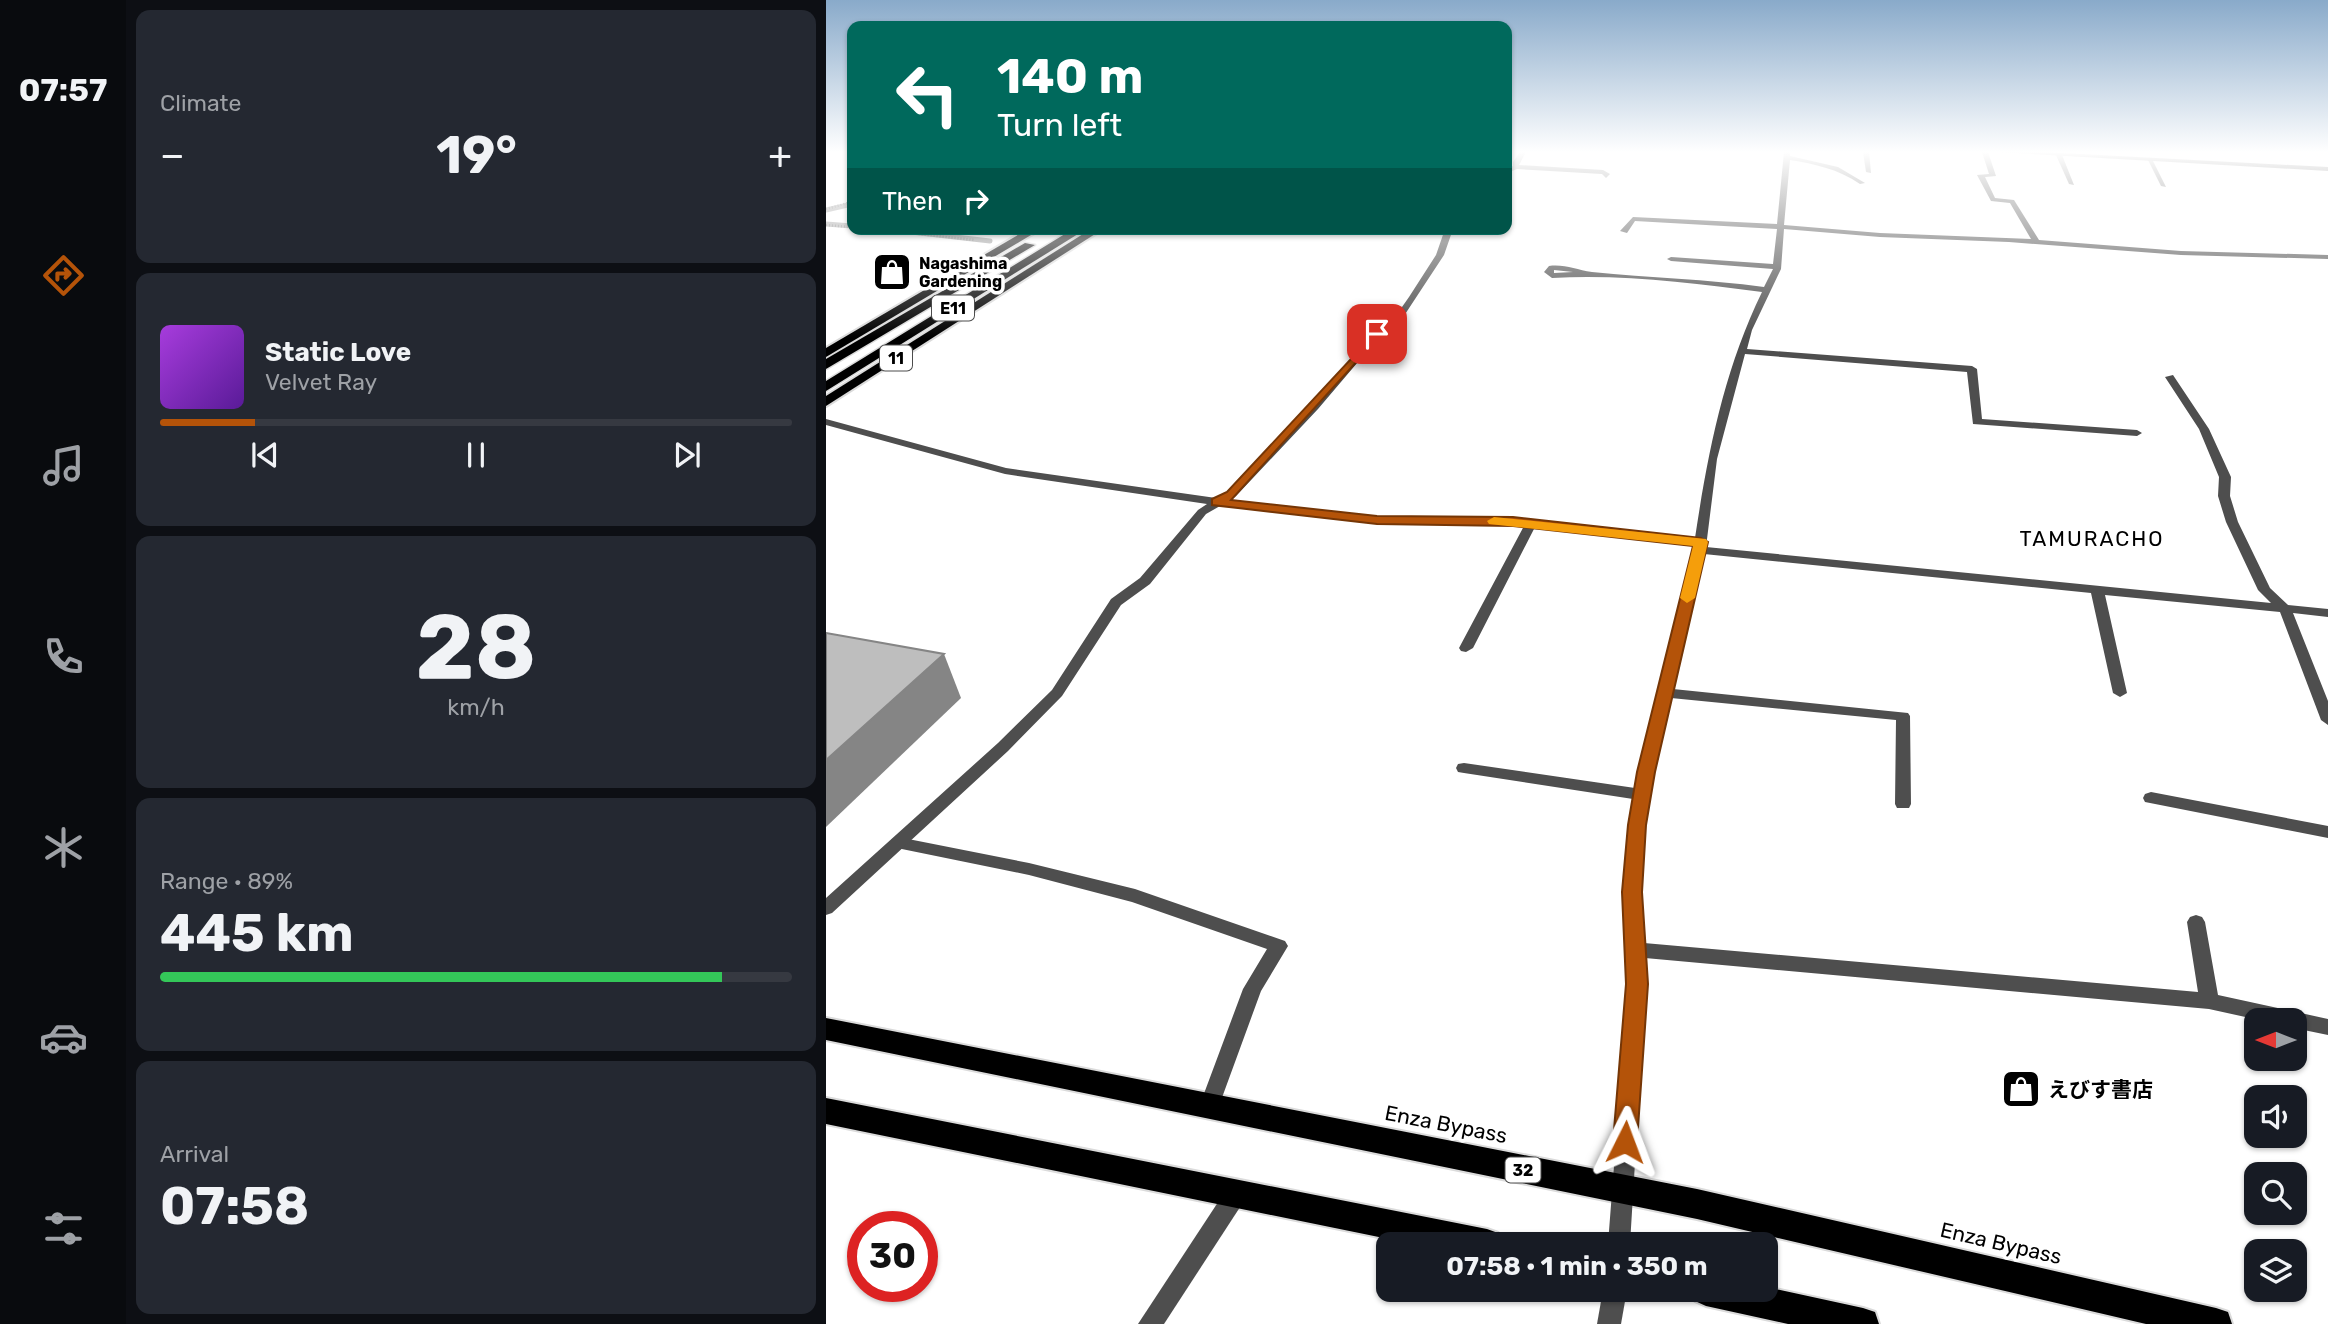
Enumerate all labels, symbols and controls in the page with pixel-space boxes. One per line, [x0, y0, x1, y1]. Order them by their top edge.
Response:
text: 140 m [997, 47, 1143, 105]
icon: left [882, 49, 973, 140]
text: 07:57 [19, 71, 107, 109]
text: Climate [160, 89, 241, 117]
text: Turn left [997, 106, 1122, 144]
text: 19° [436, 124, 517, 186]
text: − [160, 132, 185, 178]
text: + [768, 132, 792, 178]
icon: right [957, 182, 995, 220]
text: Then [882, 186, 943, 217]
icon: directions [39, 251, 88, 300]
shop icon: Nagashima Gardening [871, 251, 913, 293]
place label: Nagashima Gardening [919, 254, 1007, 291]
road number: E11 [932, 296, 974, 320]
pin [1347, 304, 1407, 364]
icon: arrive [1358, 315, 1396, 353]
text: Static Love [265, 337, 411, 368]
road number: 11 [880, 346, 912, 370]
text: Velvet Ray [265, 368, 377, 396]
icon: previous [246, 436, 284, 474]
icon: pause [457, 436, 495, 474]
icon: next [668, 436, 706, 474]
icon: music [39, 441, 88, 490]
district label: TAMURACHO [2020, 526, 2164, 551]
text: 28 [416, 593, 536, 701]
icon: phone [39, 632, 88, 681]
text: km/h [447, 693, 505, 721]
icon: climate [39, 823, 88, 872]
text: Range · 89% [160, 867, 293, 895]
text: 445 km [160, 902, 354, 964]
north arrow [2244, 1008, 2306, 1071]
map controls [2244, 1008, 2307, 1302]
icon: car [39, 1013, 88, 1062]
shop icon: えびす書店 [2000, 1068, 2042, 1110]
place label: えびす書店 [2048, 1077, 2153, 1102]
button: sound [2244, 1085, 2307, 1148]
street label: Enza Bypass [1383, 1100, 1509, 1148]
position arrow [1588, 1105, 1662, 1179]
text: Arrival [160, 1140, 229, 1168]
road number: 32 [1506, 1158, 1540, 1182]
button: search [2244, 1162, 2307, 1225]
text: 07:58 [160, 1175, 309, 1237]
icon: filters [39, 1204, 88, 1253]
speed limit sign: 30 [847, 1211, 938, 1302]
street label: Enza Bypass [1938, 1217, 2064, 1269]
button: layers [2244, 1239, 2307, 1302]
text: 07:58 · 1 min · 350 m [1446, 1251, 1708, 1282]

